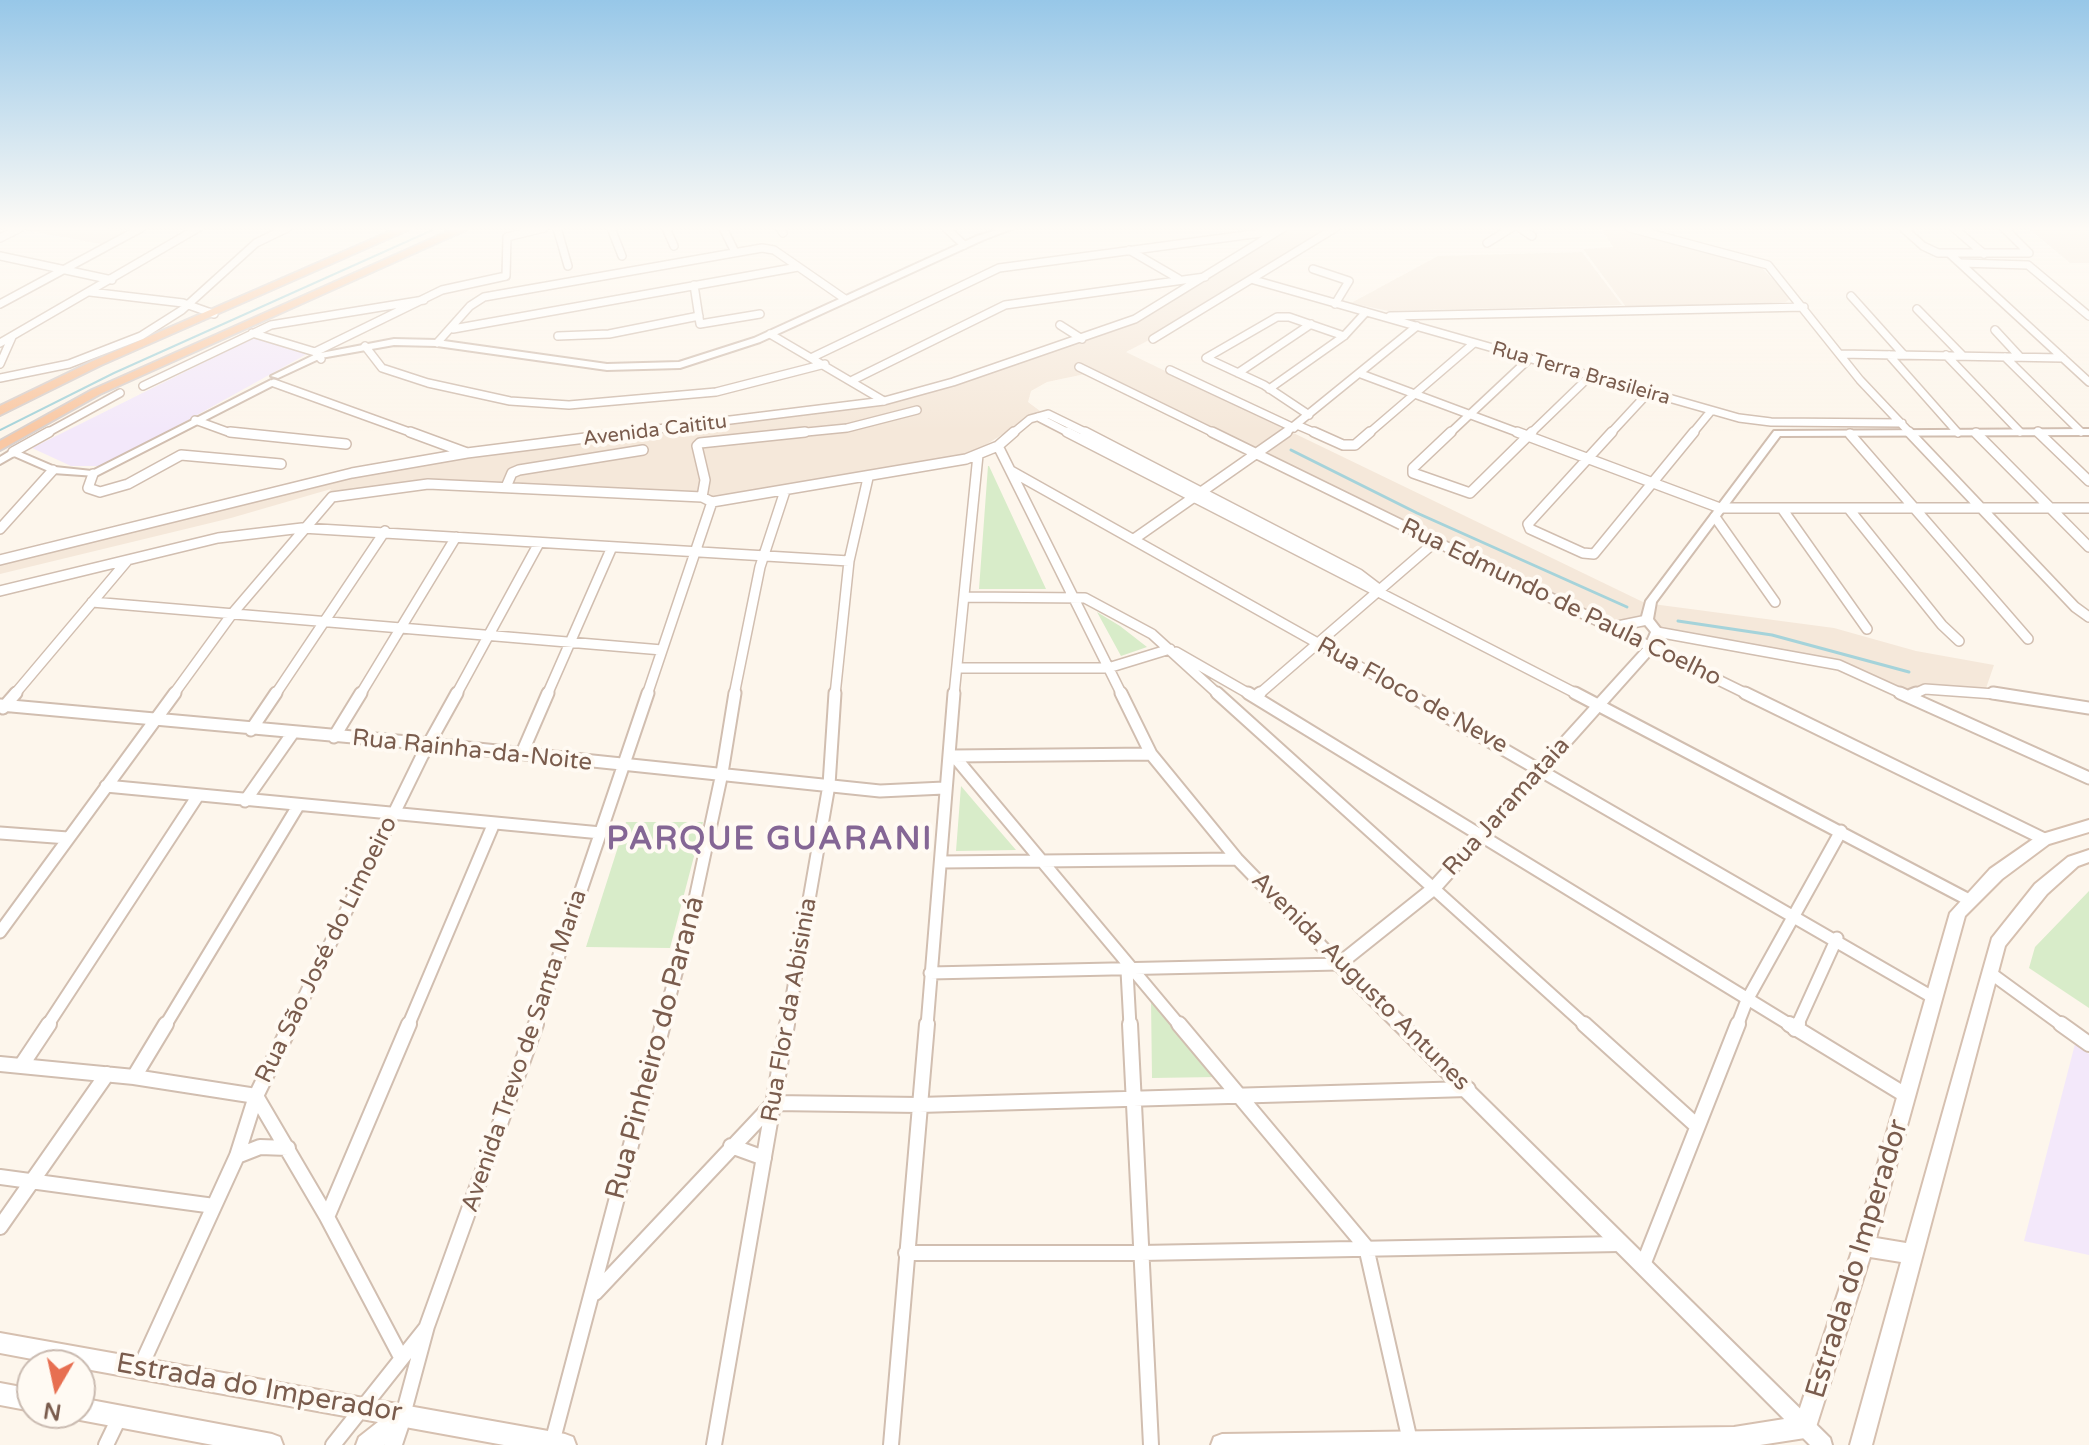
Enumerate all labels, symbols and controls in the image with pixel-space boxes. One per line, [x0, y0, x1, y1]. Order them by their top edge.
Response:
street label: Rua Terra Brasileira [1489, 337, 1673, 411]
street label: Avenida Caititu [582, 410, 728, 452]
street label: Rua Edmundo de Paula Coelho [1396, 513, 1726, 693]
street label: Rua Floco de Neve [1312, 632, 1512, 760]
street label: Rua Rainha-da-Noite [351, 724, 593, 778]
street label: Rua Jaramataia [1437, 732, 1577, 882]
street label: Rua São José do Limoeiro [250, 812, 404, 1088]
district label: PARQUE GUARANI [607, 822, 933, 860]
street label: Avenida Augusto Antunes [1245, 867, 1475, 1097]
street label: Avenida Trevo de Santa Maria [456, 886, 594, 1216]
street label: Rua Pinheiro do Paraná [599, 893, 713, 1203]
street label: Rua Flor da Abisinia [756, 896, 824, 1124]
street label: Estrada do Imperador [1800, 1116, 1916, 1402]
street label: Estrada do Imperador [113, 1347, 405, 1431]
north arrow [16, 1349, 96, 1429]
text: N [42, 1397, 63, 1425]

